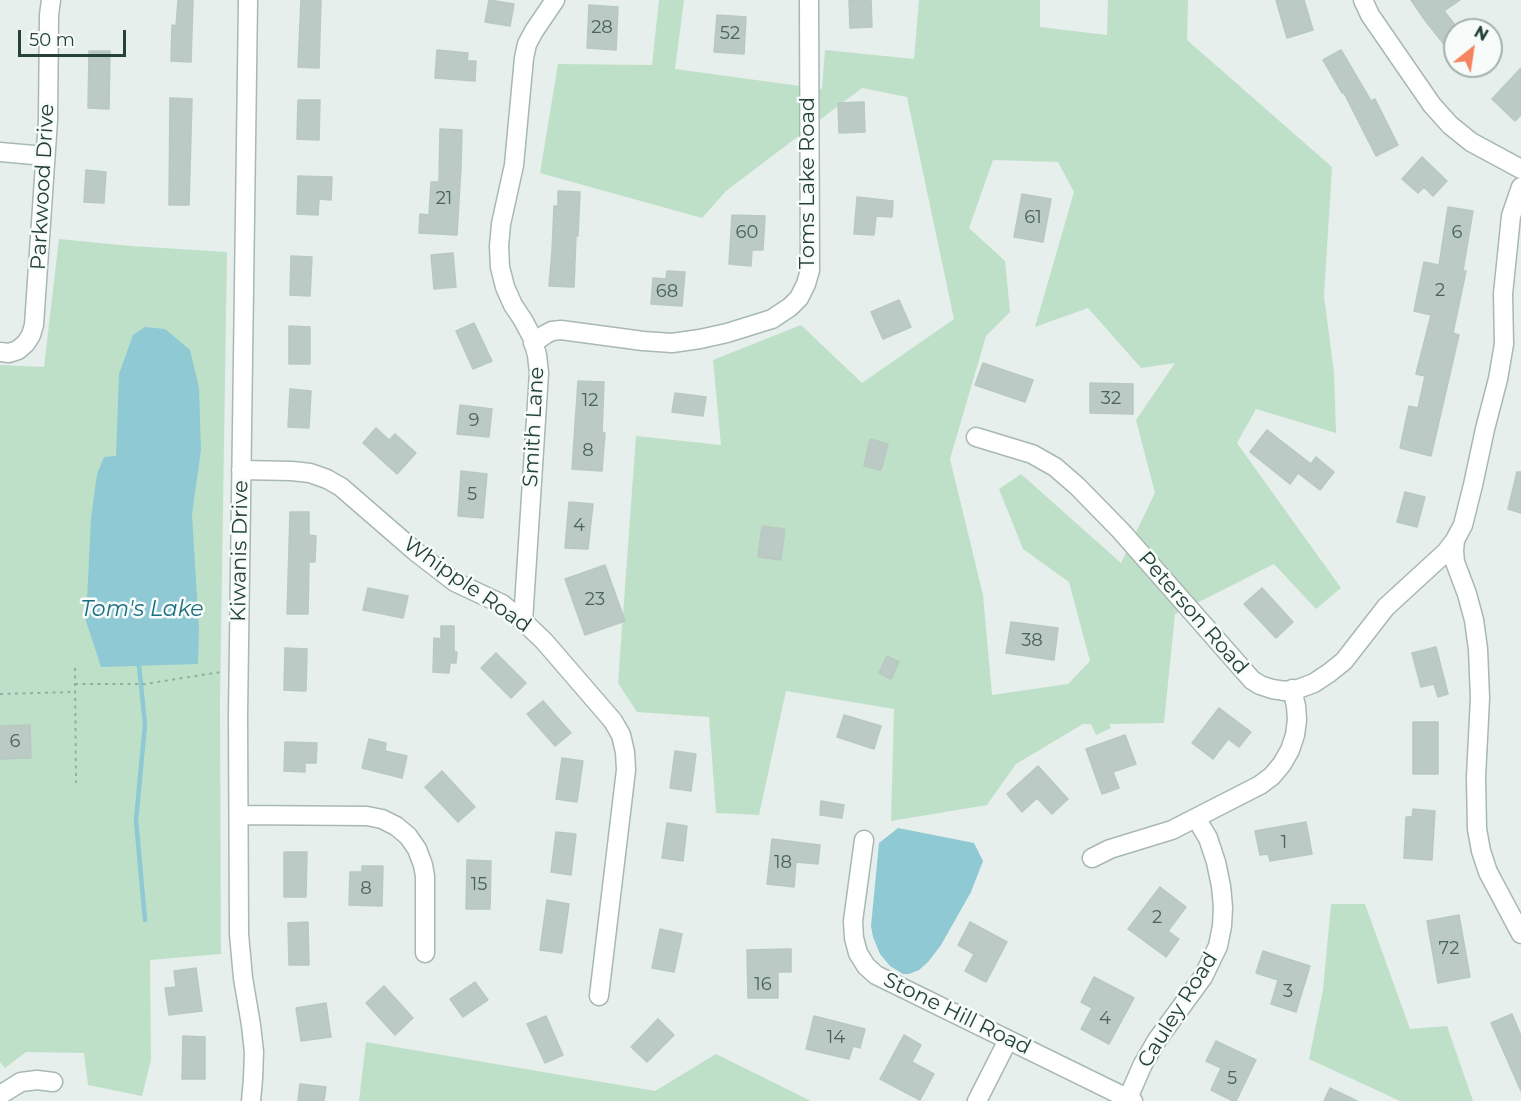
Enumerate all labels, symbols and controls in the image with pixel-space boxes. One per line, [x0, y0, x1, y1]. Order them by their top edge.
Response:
house number: 28 [591, 17, 613, 39]
scale bar [21, 18, 129, 56]
north arrow [1443, 18, 1503, 78]
text: N [1471, 22, 1492, 45]
house number: 52 [720, 23, 740, 45]
text: 50 m [29, 29, 75, 51]
street label: Toms Lake Road [795, 97, 821, 269]
street label: Parkwood Drive [26, 103, 60, 271]
house number: 21 [436, 188, 452, 210]
house number: 61 [1024, 207, 1042, 229]
house number: 60 [736, 222, 758, 244]
house number: 6 [1452, 222, 1462, 244]
house number: 2 [1435, 280, 1445, 302]
house number: 68 [656, 281, 678, 303]
street label: Smith Lane [518, 366, 550, 488]
house number: 32 [1101, 388, 1121, 410]
house number: 12 [582, 390, 598, 412]
house number: 9 [469, 410, 479, 432]
house number: 8 [582, 440, 594, 462]
street label: Kiwanis Drive [226, 480, 254, 622]
house number: 5 [467, 484, 477, 506]
house number: 4 [573, 515, 585, 537]
street label: Whipple Road [398, 532, 536, 638]
street label: Peterson Road [1133, 546, 1253, 680]
house number: 23 [585, 589, 605, 611]
water label: Tom's Lake [80, 597, 204, 623]
house number: 38 [1021, 630, 1043, 652]
house number: 6 [10, 731, 20, 753]
house number: 1 [1281, 832, 1287, 854]
house number: 18 [774, 852, 792, 874]
house number: 15 [471, 874, 487, 896]
house number: 8 [360, 878, 372, 900]
house number: 2 [1152, 907, 1162, 929]
house number: 72 [1439, 938, 1459, 960]
street label: Cauley Road [1133, 948, 1223, 1072]
street label: Stone Hill Road [879, 967, 1035, 1061]
house number: 16 [754, 974, 772, 996]
house number: 3 [1283, 981, 1293, 1003]
house number: 4 [1099, 1008, 1111, 1030]
house number: 14 [827, 1027, 845, 1049]
house number: 5 [1227, 1068, 1237, 1090]

